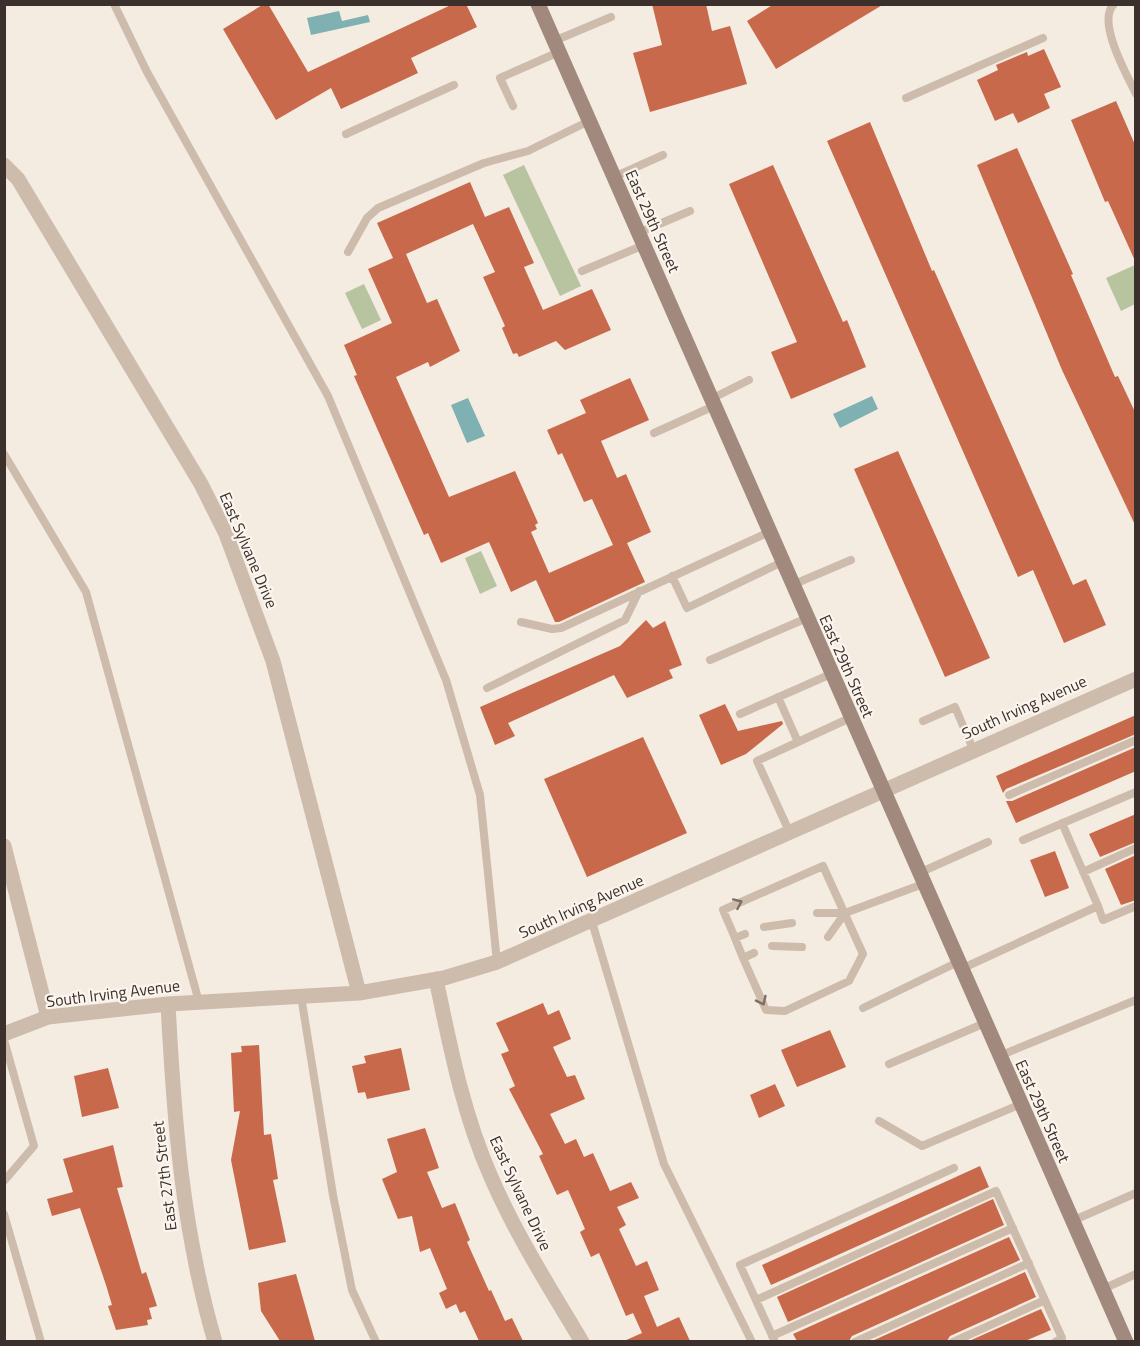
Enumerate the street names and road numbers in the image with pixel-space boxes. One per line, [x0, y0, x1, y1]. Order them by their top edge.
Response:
street label: East 29th Street [620, 166, 687, 277]
street label: East Sylvane Drive [214, 488, 284, 612]
street label: East 29th Street [814, 611, 881, 722]
street label: South Irving Avenue [958, 669, 1090, 745]
street label: South Irving Avenue [515, 868, 647, 944]
street label: South Irving Avenue [45, 973, 181, 1013]
street label: East 29th Street [1010, 1056, 1077, 1167]
street label: East 27th Street [145, 1119, 183, 1232]
street label: East Sylvane Drive [484, 1132, 558, 1254]

